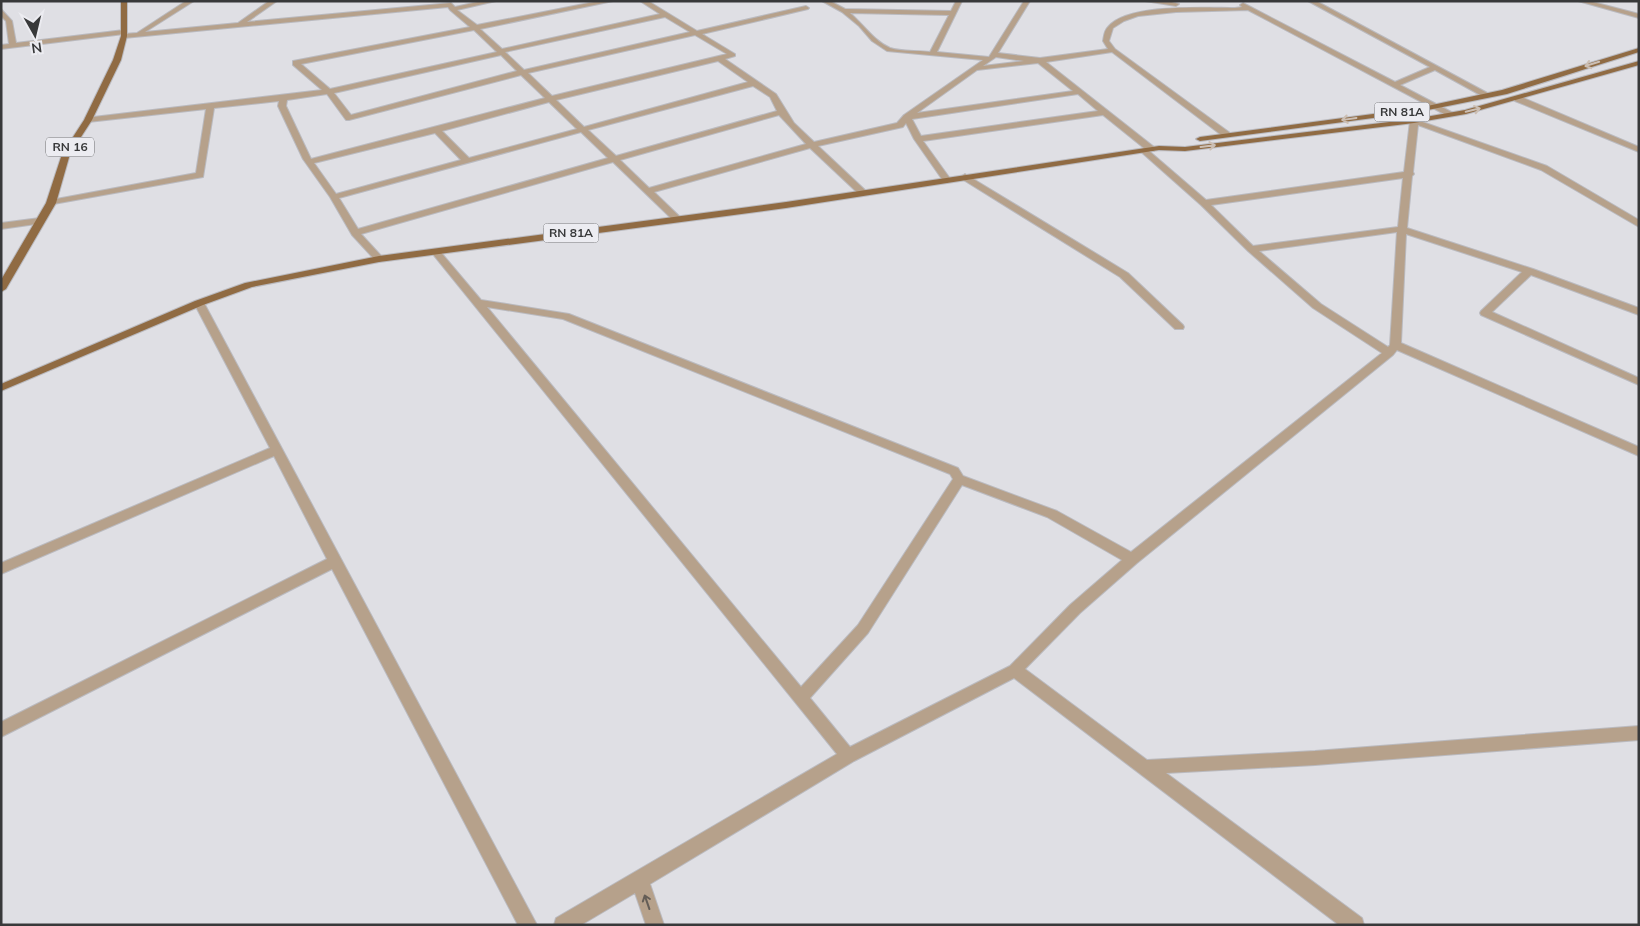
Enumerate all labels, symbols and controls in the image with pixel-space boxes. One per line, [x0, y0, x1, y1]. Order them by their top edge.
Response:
north arrow [10, 10, 60, 60]
text: N [30, 38, 43, 58]
one-way arrow [1585, 60, 1601, 70]
road number: RN 81A [1374, 102, 1430, 121]
one-way arrow [1464, 105, 1480, 114]
one-way arrow [1341, 114, 1357, 124]
road number: RN 16 [46, 138, 94, 156]
one-way arrow [1199, 141, 1215, 151]
road number: RN 81A [544, 224, 598, 242]
one-way arrow [642, 895, 651, 910]

